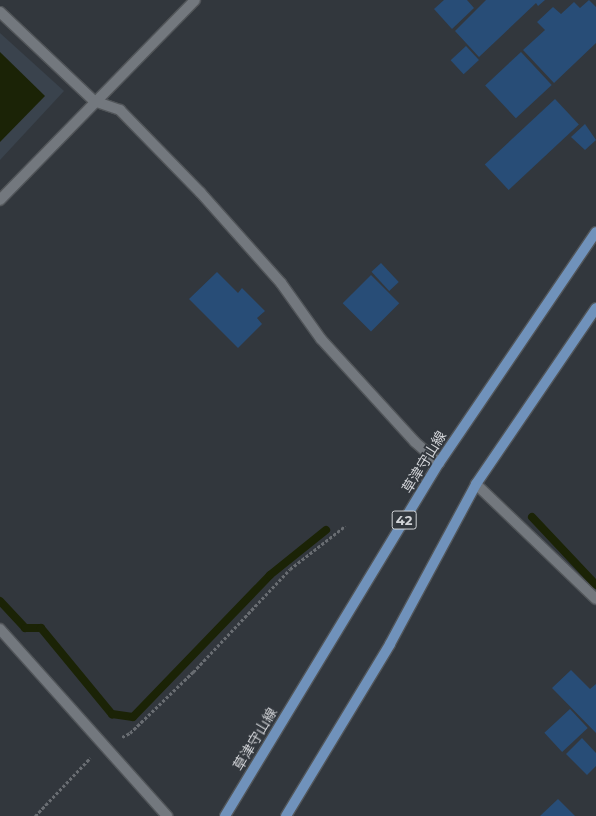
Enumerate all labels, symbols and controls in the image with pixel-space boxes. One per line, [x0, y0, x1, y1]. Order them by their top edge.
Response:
street label: 草津守山線 [398, 428, 450, 496]
road number: 42 [391, 509, 417, 531]
street label: 草津守山線 [230, 705, 280, 773]

